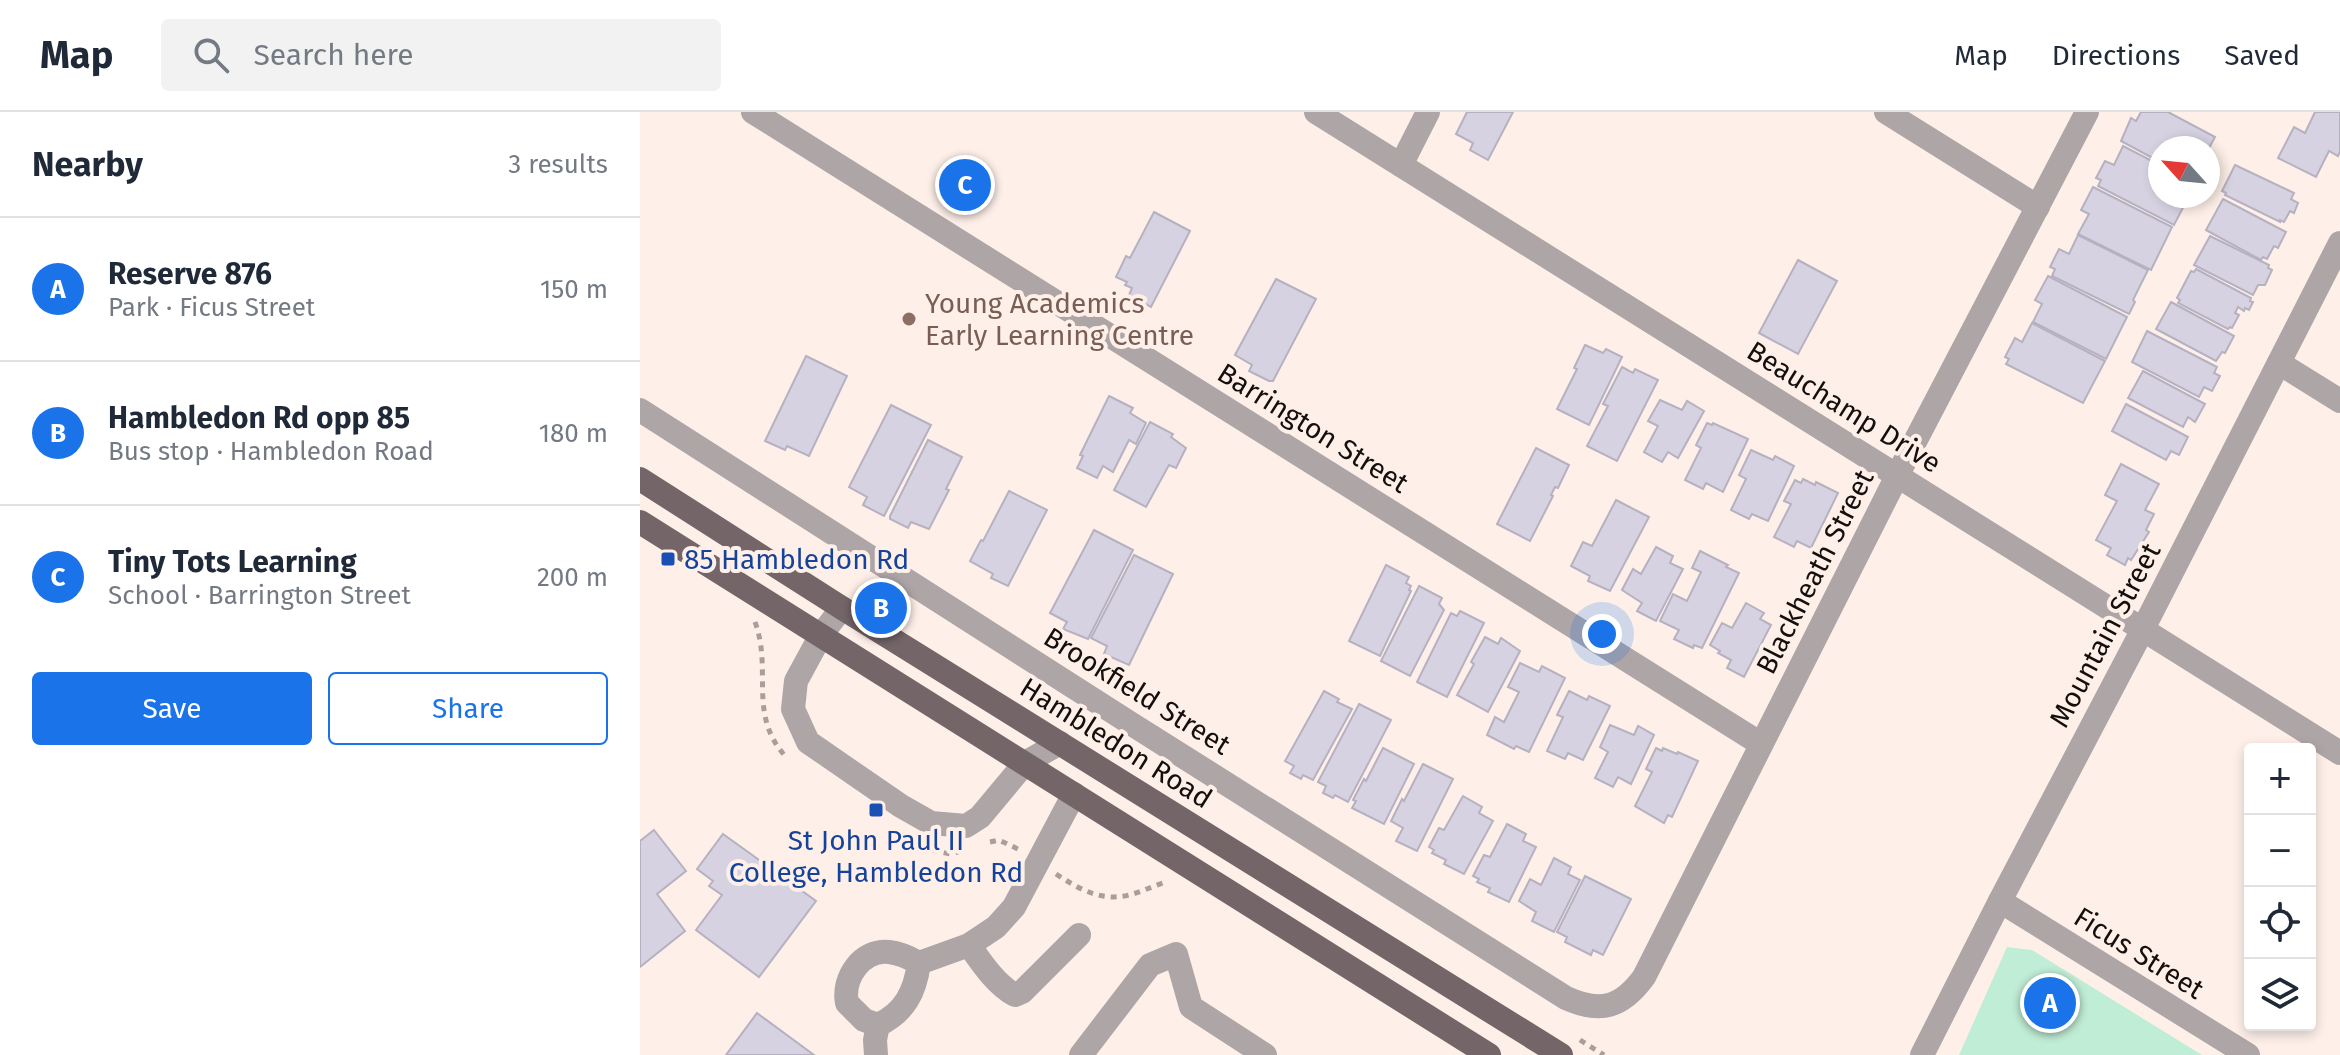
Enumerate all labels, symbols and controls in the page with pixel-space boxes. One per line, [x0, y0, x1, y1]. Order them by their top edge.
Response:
search box [161, 19, 721, 91]
text: Map [40, 32, 113, 78]
icon: search [189, 33, 233, 77]
text: Search here [253, 37, 414, 73]
text: Map [1954, 39, 2008, 72]
text: Directions [2052, 39, 2180, 72]
text: Saved [2224, 39, 2300, 72]
north arrow [2148, 136, 2220, 208]
text: Nearby [32, 144, 143, 185]
text: 3 results [508, 149, 608, 180]
pin: C [939, 155, 991, 215]
text: Reserve 876 [108, 256, 272, 292]
text: A [50, 274, 66, 305]
text: 150 m [540, 274, 608, 305]
place label: Young Academics Early Learning Centre [925, 287, 1194, 352]
text: Park · Ficus Street [108, 292, 315, 323]
marker: Young Academics Early Learning Centre [900, 310, 918, 328]
street label: Beauchamp Drive [1741, 334, 1947, 480]
street label: Barrington Street [1212, 356, 1415, 500]
text: Hambledon Rd opp 85 [108, 400, 410, 436]
text: B [50, 418, 66, 449]
text: 180 m [539, 418, 608, 449]
text: Bus stop · Hambledon Road [108, 436, 434, 467]
street label: Blackheath Street [1749, 464, 1881, 680]
street label: Mountain Street [2043, 537, 2168, 733]
place label: 85 Hambledon Rd [684, 543, 909, 576]
text: Tiny Tots Learning [108, 544, 357, 580]
marker: 85 Hambledon Rd [659, 550, 677, 568]
text: C [51, 562, 65, 593]
text: 200 m [537, 562, 608, 593]
pin: B [855, 578, 907, 638]
text: School · Barrington Street [108, 580, 411, 611]
your location [1582, 614, 1622, 654]
street label: Brookfield Street [1038, 620, 1237, 762]
street label: Hambledon Road [1014, 671, 1218, 815]
button: Save [32, 672, 312, 745]
button: Share [328, 672, 608, 745]
map controls [2244, 743, 2316, 1031]
button: + [2244, 743, 2316, 815]
marker: St John Paul II College, Hambledon Rd [867, 801, 885, 819]
button: − [2244, 815, 2316, 887]
place label: St John Paul II College, Hambledon Rd [729, 824, 1023, 889]
button: locate [2244, 887, 2316, 959]
street label: Ficus Street [2068, 900, 2211, 1006]
button: layers [2244, 959, 2316, 1031]
pin: A [2024, 973, 2076, 1033]

